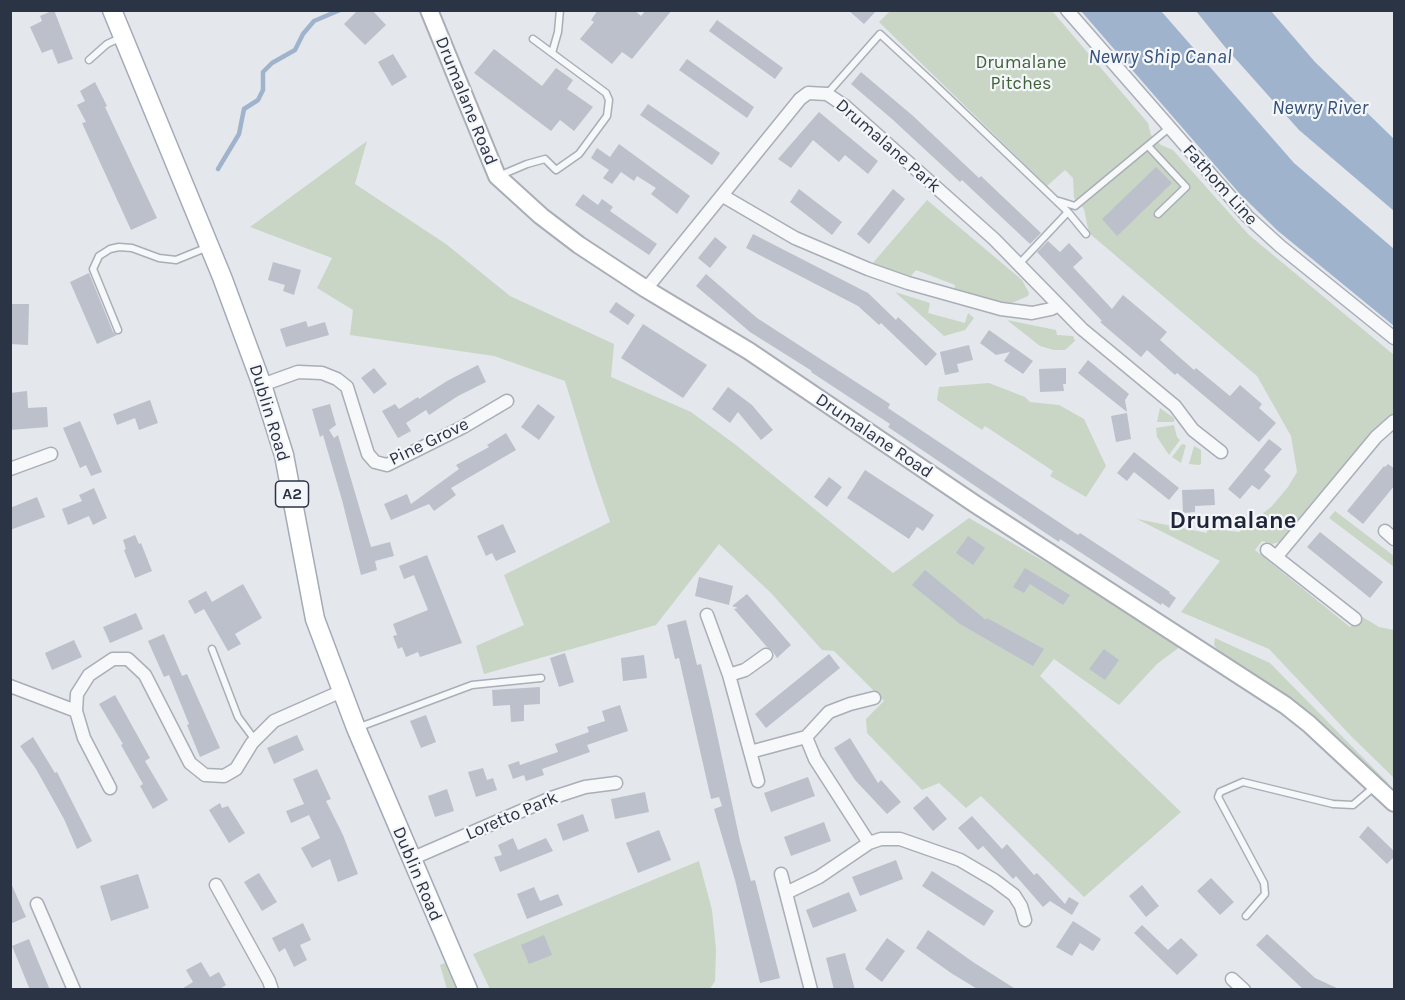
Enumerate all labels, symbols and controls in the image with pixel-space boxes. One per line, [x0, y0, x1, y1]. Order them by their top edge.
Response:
street label: Drumalane Road [430, 34, 502, 168]
water label: Newry Ship Canal [1088, 45, 1232, 69]
park label: Drumalane Pitches [975, 52, 1067, 94]
street label: Drumalane Park [831, 95, 945, 197]
water label: Newry River [1272, 96, 1368, 120]
street label: Fathom Line [1178, 140, 1262, 230]
street label: Dublin Road [244, 362, 294, 464]
street label: Drumalane Road [811, 389, 937, 483]
street label: Pine Grove [386, 413, 472, 471]
road number: A2 [276, 481, 308, 507]
district label: Drumalane [1170, 507, 1296, 535]
street label: Loretto Park [463, 787, 561, 845]
street label: Dublin Road [387, 824, 447, 924]

